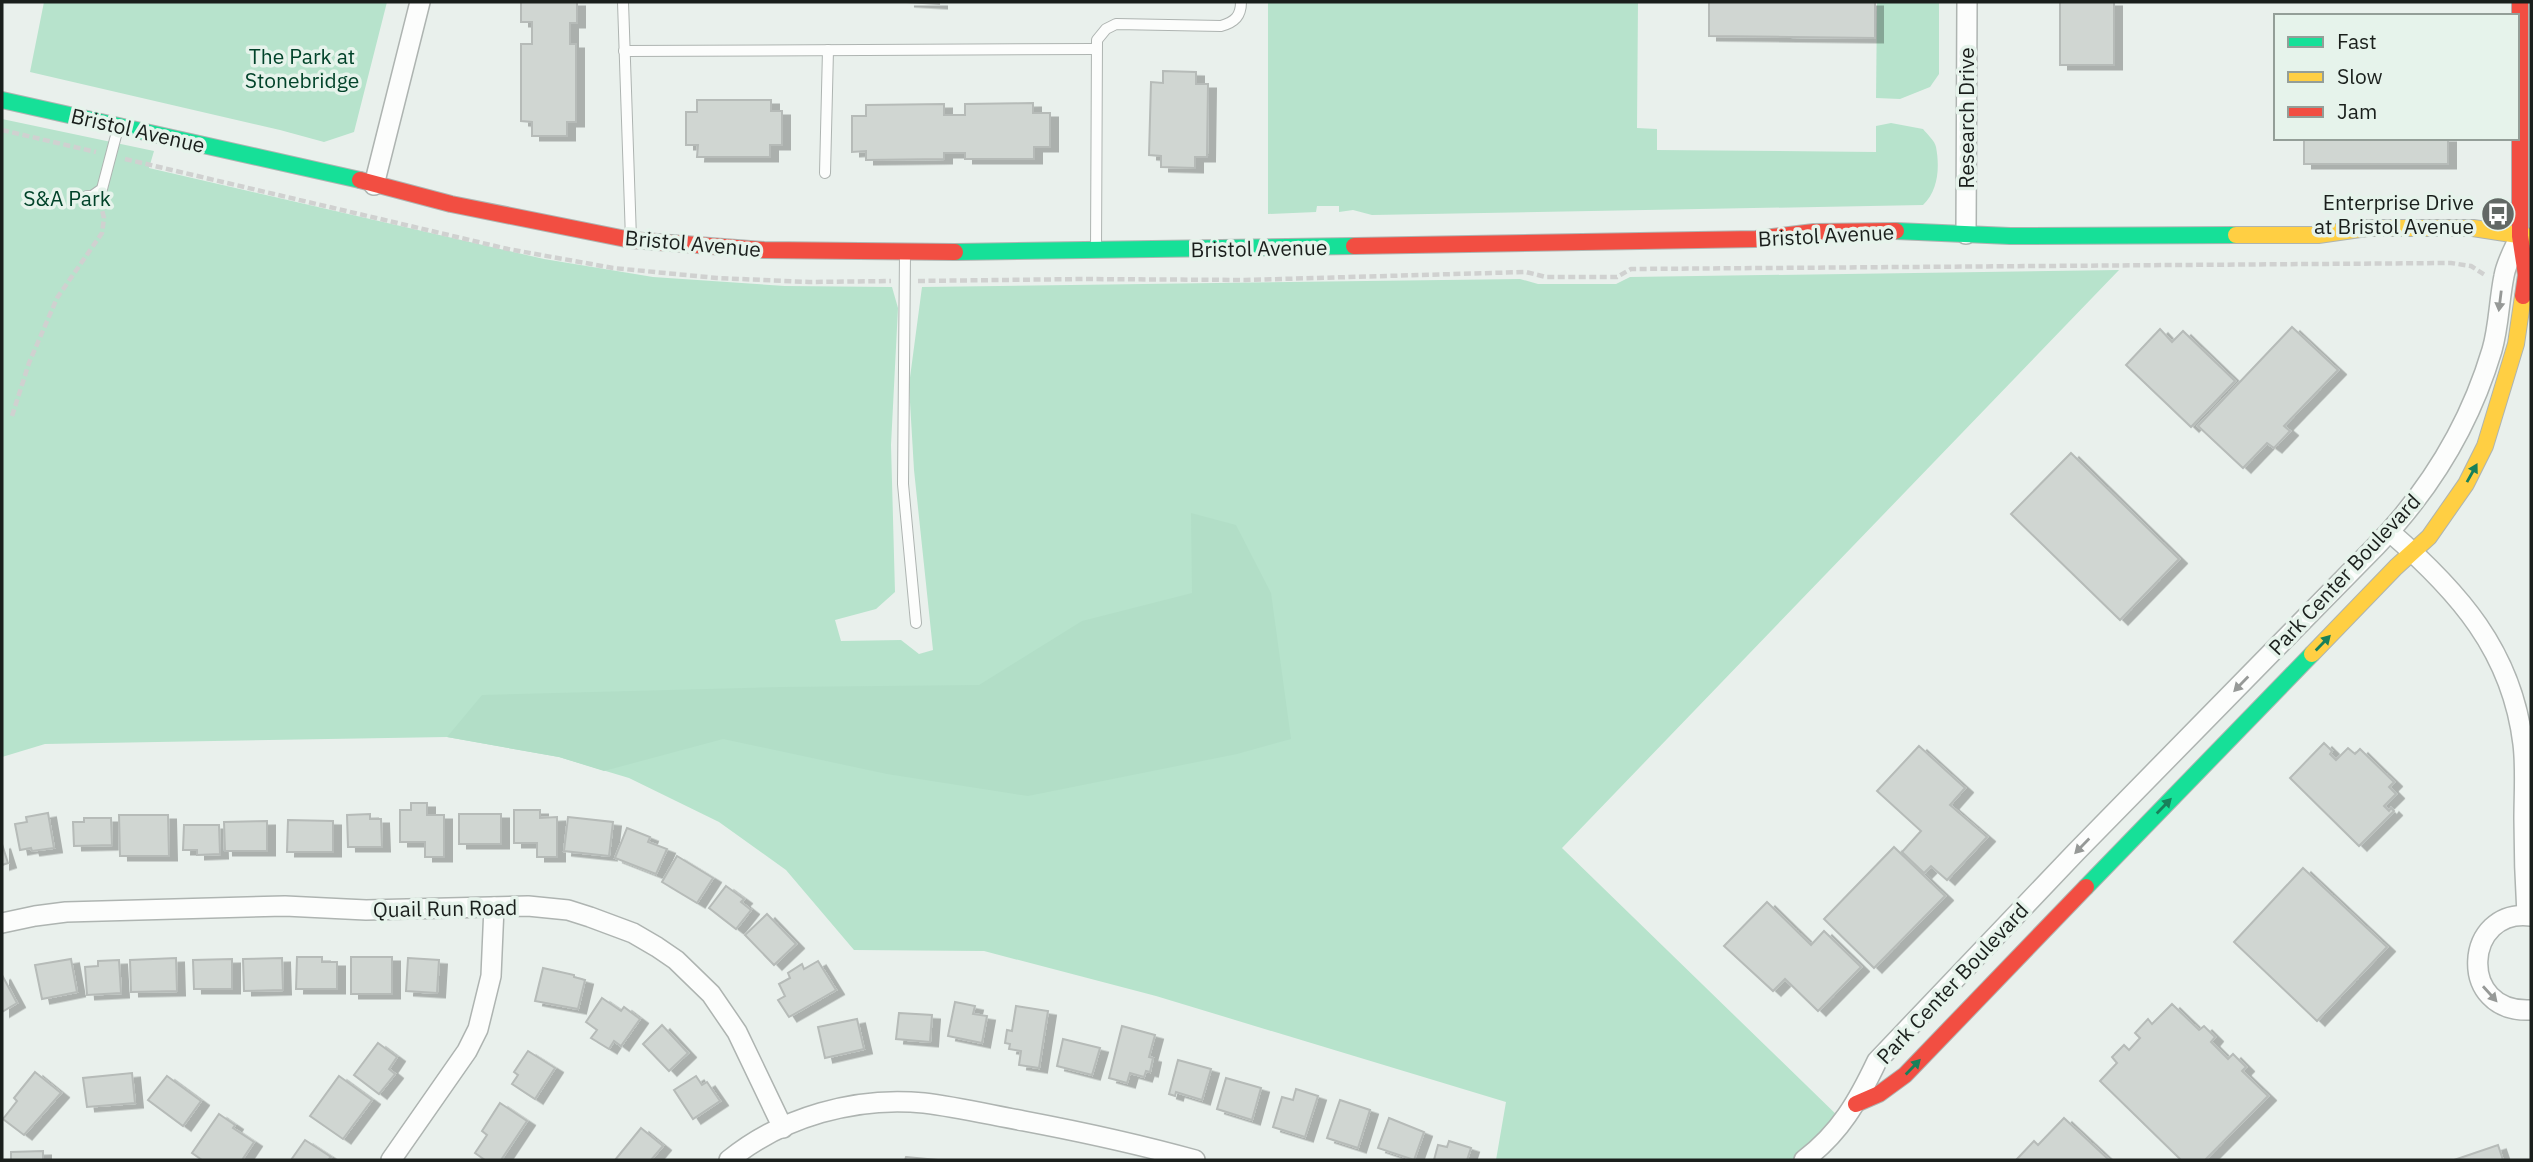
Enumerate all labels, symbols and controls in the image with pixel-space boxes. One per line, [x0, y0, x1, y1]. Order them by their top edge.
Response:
legend [2274, 14, 2519, 140]
text: Fast [2337, 27, 2377, 55]
park label: The Park at Stonebridge [245, 42, 359, 94]
street label: Research Drive [1952, 47, 1980, 189]
text: Slow [2337, 62, 2383, 90]
text: Jam [2337, 97, 2377, 125]
street label: Bristol Avenue [68, 101, 208, 159]
park label: S&A Park [23, 184, 111, 212]
place label: Enterprise Drive at Bristol Avenue [2314, 188, 2474, 240]
bus stop icon: Enterprise Drive at Bristol Avenue [2479, 195, 2517, 233]
street label: Bristol Avenue [1757, 217, 1895, 253]
street label: Bristol Avenue [624, 223, 762, 263]
street label: Bristol Avenue [1190, 233, 1328, 263]
one-way arrow [2495, 290, 2506, 312]
one-way arrow [2466, 463, 2478, 482]
street label: Park Center Boulevard [2262, 487, 2426, 661]
one-way arrow [2314, 635, 2330, 652]
one-way arrow [2233, 675, 2250, 692]
one-way arrow [2156, 798, 2173, 815]
one-way arrow [2074, 837, 2090, 854]
street label: Quail Run Road [373, 893, 517, 923]
street label: Park Center Boulevard [1870, 896, 2034, 1070]
one-way arrow [2482, 985, 2498, 1003]
one-way arrow [1905, 1059, 1921, 1076]

